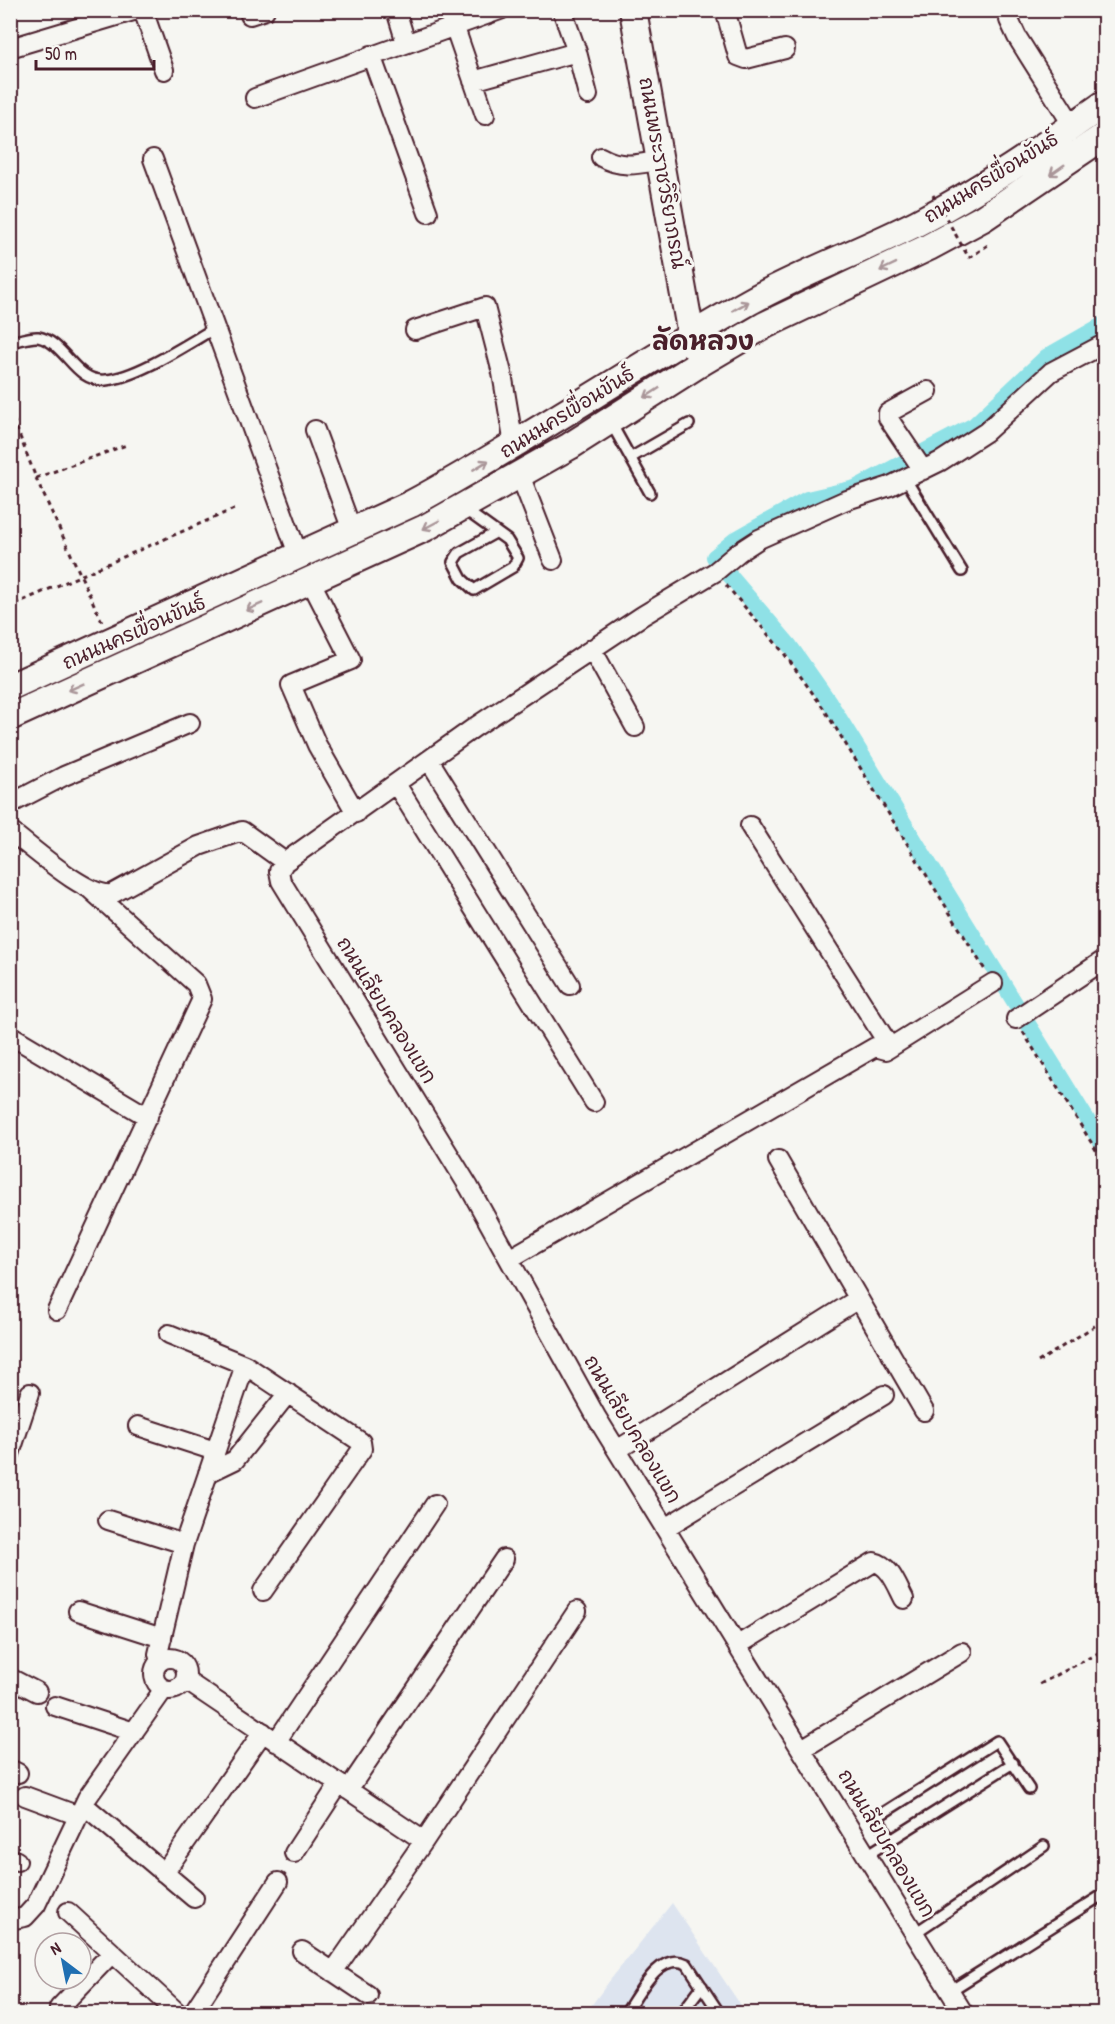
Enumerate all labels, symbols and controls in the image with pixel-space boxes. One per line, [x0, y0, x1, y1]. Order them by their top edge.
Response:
scale bar [36, 33, 154, 71]
text: 50 m [45, 41, 77, 66]
street label: ถนนพระราชวิริยาภรณ์ [633, 75, 694, 271]
street label: ถนนนครเขื่อนขันธ์ [915, 120, 1063, 229]
one-way arrow [1049, 164, 1065, 176]
one-way arrow [879, 261, 897, 273]
one-way arrow [733, 300, 750, 312]
district label: ลัดหลวง [652, 323, 754, 358]
street label: ถนนนครเขื่อนขันธ์ [491, 355, 639, 464]
one-way arrow [644, 387, 661, 400]
one-way arrow [472, 459, 489, 471]
one-way arrow [422, 520, 440, 531]
street label: ถนนนครเขื่อนขันธ์ [56, 583, 210, 675]
one-way arrow [245, 603, 263, 614]
one-way arrow [68, 682, 86, 693]
street label: ถนนเลียบคลองแขก [331, 931, 444, 1088]
street label: ถนนเลียบคลองแขก [578, 1349, 688, 1508]
street label: ถนนเลียบคลองแขก [832, 1763, 942, 1922]
north arrow [33, 1931, 93, 1991]
text: N [46, 1936, 65, 1960]

